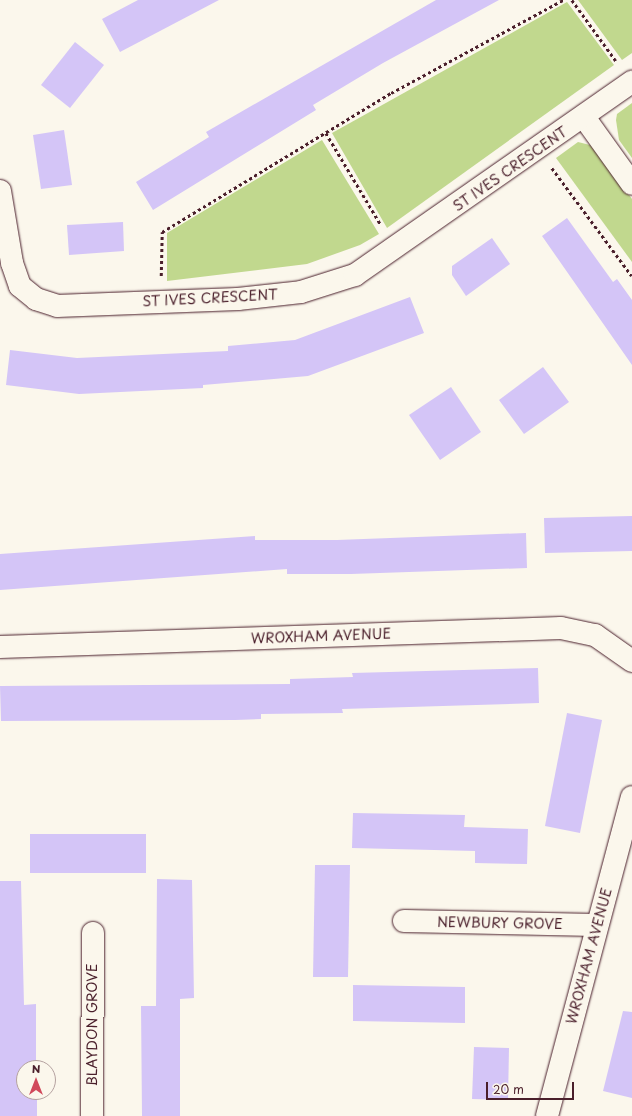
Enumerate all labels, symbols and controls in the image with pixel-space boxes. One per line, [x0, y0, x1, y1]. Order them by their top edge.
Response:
street label: ST IVES CRESCENT [450, 123, 570, 215]
street label: ST IVES CRESCENT [142, 286, 278, 310]
street label: WROXHAM AVENUE [251, 625, 391, 647]
street label: WROXHAM AVENUE [563, 886, 615, 1026]
street label: NEWBURY GROVE [436, 913, 564, 933]
street label: BLAYDON GROVE [84, 963, 100, 1087]
north arrow [16, 1060, 56, 1100]
text: N [32, 1060, 40, 1077]
scale bar [488, 1074, 576, 1100]
text: 20 m [493, 1080, 524, 1098]

